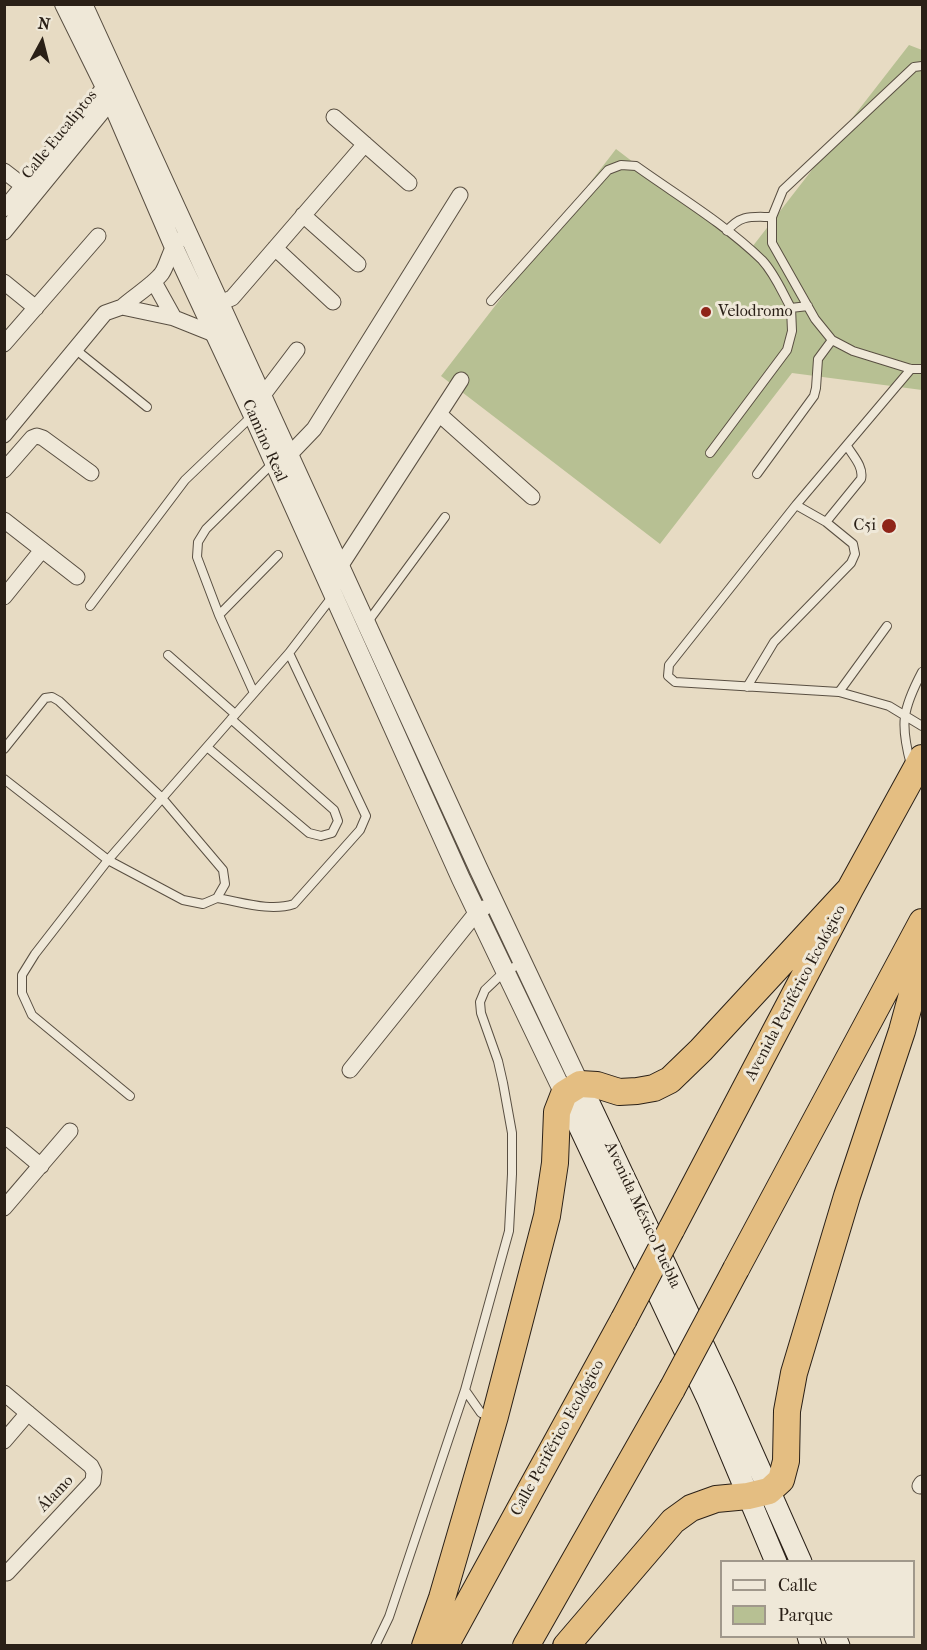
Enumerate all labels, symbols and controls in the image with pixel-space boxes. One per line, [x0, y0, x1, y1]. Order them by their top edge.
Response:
north arrow [12, 12, 72, 72]
text: N [37, 13, 51, 34]
street label: Calle Eucaliptos [18, 87, 102, 183]
place label: Velodromo [718, 302, 793, 322]
marker: Velodromo [699, 305, 713, 319]
street label: Camino Real [237, 397, 291, 485]
place label: C5i [854, 516, 876, 536]
marker: C5i [880, 517, 898, 535]
street label: Avenida Periférico Ecológico [741, 902, 851, 1084]
street label: Avenida México Puebla [600, 1139, 684, 1291]
street label: Calle Periférico Ecológico [507, 1357, 609, 1519]
street label: Álamo [34, 1472, 78, 1516]
legend [720, 1560, 915, 1638]
text: Calle [778, 1575, 817, 1596]
text: Parque [778, 1605, 833, 1626]

